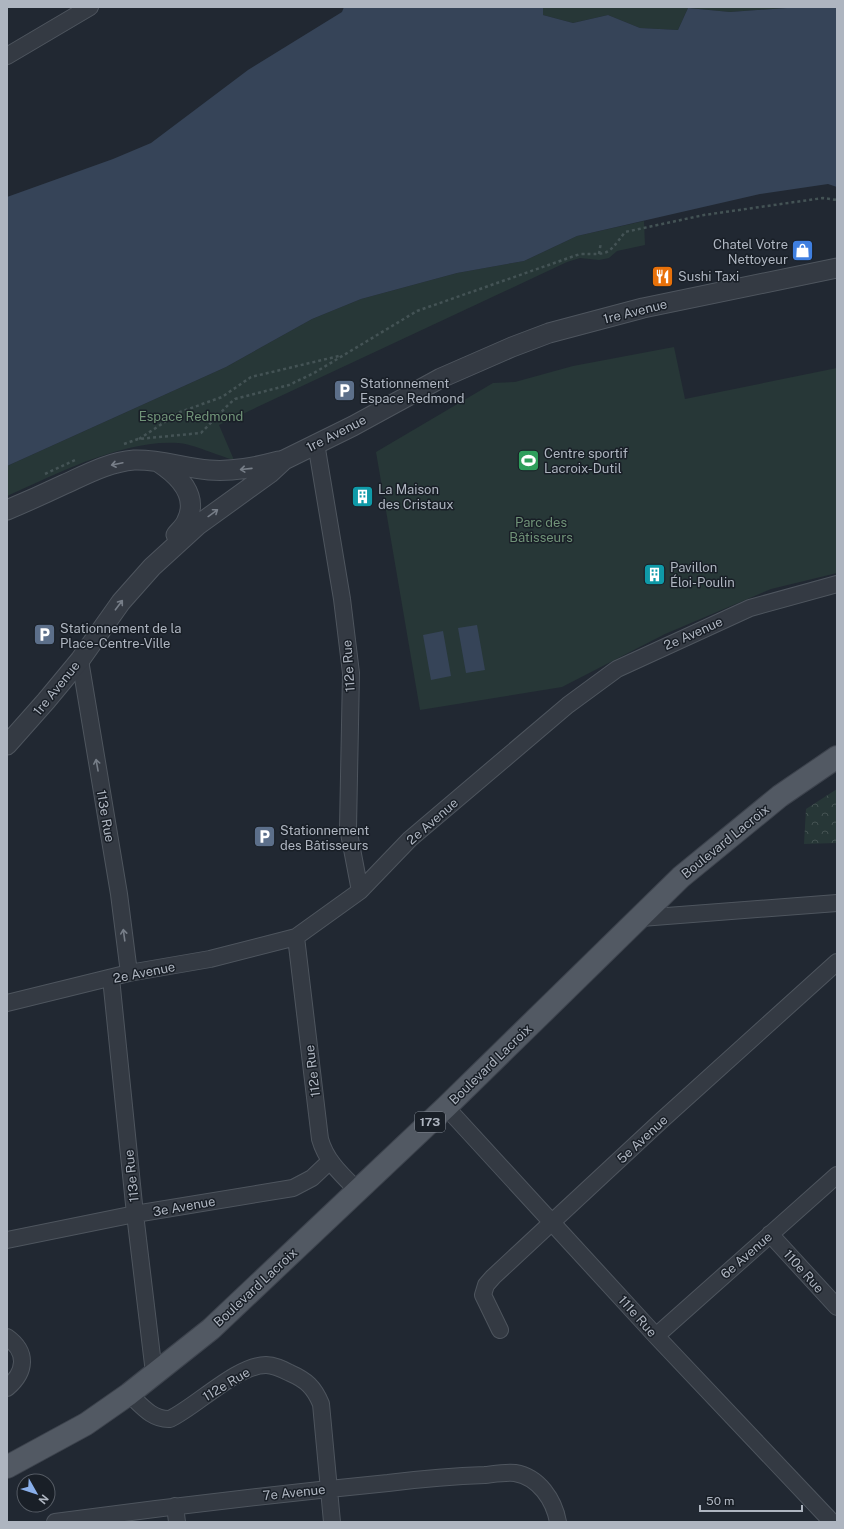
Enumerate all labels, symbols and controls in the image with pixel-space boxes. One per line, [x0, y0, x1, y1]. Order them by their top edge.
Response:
place label: Chatel Votre Nettoyeur [713, 237, 788, 267]
shop icon: Chatel Votre Nettoyeur [790, 238, 816, 264]
restaurant icon: Sushi Taxi [650, 263, 676, 289]
place label: Sushi Taxi [678, 269, 739, 284]
street label: 1re Avenue [602, 296, 669, 327]
place label: Stationnement Espace Redmond [360, 376, 464, 406]
parking icon: Stationnement Espace Redmond [332, 377, 358, 403]
park label: Espace Redmond [139, 409, 243, 424]
street label: 1re Avenue [304, 412, 369, 455]
place label: Centre sportif Lacroix-Dutil [544, 446, 628, 476]
sports icon: Centre sportif Lacroix-Dutil [516, 447, 542, 473]
one-way arrow [111, 460, 124, 468]
one-way arrow [240, 465, 253, 472]
place label: La Maison des Cristaux [378, 482, 454, 512]
building icon: La Maison des Cristaux [350, 483, 376, 509]
one-way arrow [207, 509, 218, 518]
park label: Parc des Bâtisseurs [509, 515, 573, 545]
place label: Pavillon Éloi-Poulin [670, 560, 735, 590]
building icon: Pavillon Éloi-Poulin [642, 561, 668, 587]
one-way arrow [115, 600, 123, 611]
street label: 2e Avenue [661, 614, 725, 653]
place label: Stationnement de la Place-Centre-Ville [60, 621, 182, 651]
parking icon: Stationnement de la Place-Centre-Ville [31, 622, 57, 648]
street label: 112e Rue [339, 639, 358, 693]
street label: 1re Avenue [30, 658, 83, 718]
one-way arrow [93, 759, 101, 772]
street label: 113e Rue [94, 789, 117, 843]
street label: 2e Avenue [404, 795, 461, 848]
street label: Boulevard Lacroix [678, 801, 772, 881]
place label: Stationnement des Bâtisseurs [280, 823, 369, 853]
parking icon: Stationnement des Bâtisseurs [251, 824, 277, 850]
one-way arrow [120, 929, 128, 942]
street label: 2e Avenue [112, 959, 176, 986]
street label: Boulevard Lacroix [446, 1021, 535, 1107]
street label: 112e Rue [302, 1044, 323, 1098]
road number: 173 [415, 1112, 445, 1132]
street label: 5e Avenue [614, 1112, 671, 1166]
street label: 113e Rue [121, 1149, 142, 1203]
street label: 3e Avenue [152, 1194, 217, 1219]
street label: 6e Avenue [718, 1229, 775, 1282]
street label: Boulevard Lacroix [211, 1245, 300, 1330]
street label: 110e Rue [780, 1247, 827, 1296]
street label: 111e Rue [615, 1293, 660, 1340]
street label: 112e Rue [200, 1365, 253, 1404]
north arrow [16, 1473, 56, 1513]
street label: 7e Avenue [262, 1482, 326, 1503]
scale bar [700, 1487, 802, 1513]
text: N [36, 1492, 51, 1506]
text: 50 m [706, 1494, 734, 1508]

